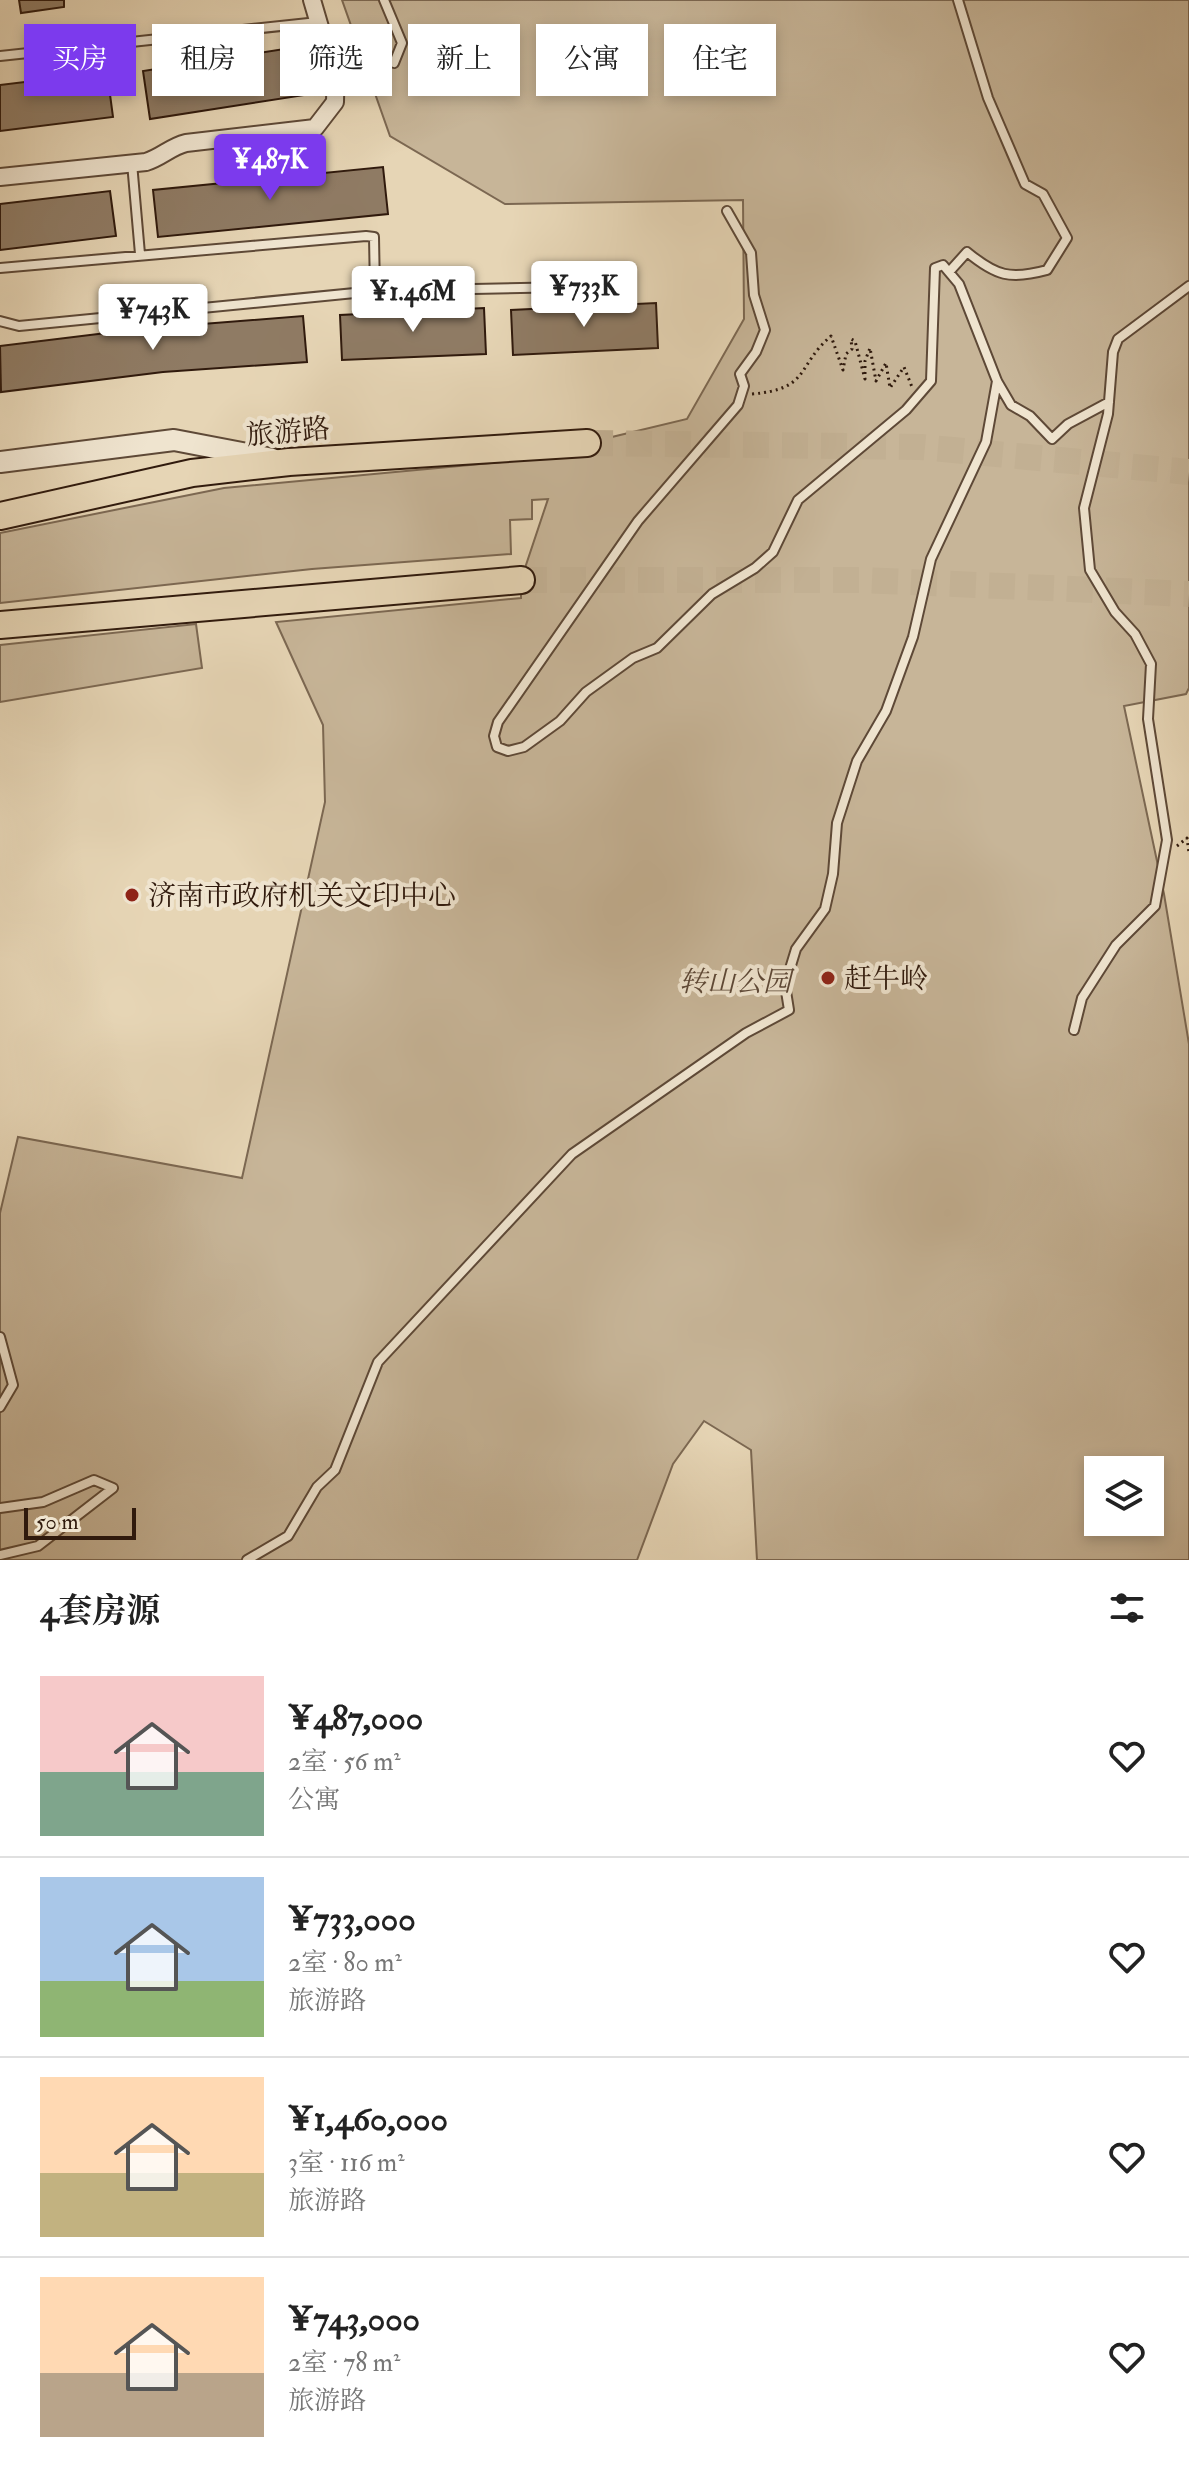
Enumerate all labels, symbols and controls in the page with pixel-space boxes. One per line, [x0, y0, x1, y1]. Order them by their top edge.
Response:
chip: 买房 [24, 24, 136, 96]
chip: 租房 [152, 24, 264, 96]
chip: 筛选 [280, 24, 392, 96]
chip: 新上 [408, 24, 520, 96]
chip: 公寓 [536, 24, 648, 96]
chip: 住宅 [664, 24, 776, 96]
pin: ¥487K [214, 134, 326, 202]
text: ¥487K [232, 144, 308, 176]
pin: ¥733K [528, 261, 640, 329]
pin: ¥1.46M [348, 266, 478, 334]
text: ¥733K [549, 271, 619, 303]
text: ¥1.46M [370, 276, 456, 308]
pin: ¥743K [97, 284, 209, 352]
text: ¥743K [117, 294, 189, 326]
street label: 旅游路 [245, 411, 332, 454]
place label: 济南市政府机关文印中心 [148, 879, 456, 914]
marker: 济南市政府机关文印中心 [123, 886, 141, 904]
place label: 赶牛岭 [844, 962, 928, 997]
park label: 转山公园 [679, 965, 795, 1000]
marker: 赶牛岭 [819, 969, 837, 987]
map controls [1084, 1456, 1164, 1536]
button: layers [1084, 1456, 1164, 1536]
scale bar [24, 1504, 136, 1540]
text: 50 m [36, 1508, 78, 1536]
icon: filters [1105, 1586, 1149, 1630]
text: 4套房源 [40, 1590, 160, 1633]
text: ¥487,000 [288, 1697, 423, 1740]
icon: home [104, 1708, 200, 1804]
icon: heart [1105, 1734, 1149, 1778]
text: 2室 · 56 m² [288, 1746, 401, 1778]
text: 公寓 [288, 1784, 340, 1816]
text: ¥733,000 [288, 1898, 416, 1941]
icon: home [104, 1909, 200, 2005]
icon: heart [1105, 1935, 1149, 1979]
text: 2室 · 80 m² [288, 1947, 402, 1979]
text: 旅游路 [288, 1985, 366, 2017]
text: ¥1,460,000 [288, 2098, 448, 2141]
icon: home [104, 2109, 200, 2205]
icon: heart [1105, 2135, 1149, 2179]
text: 3室 · 116 m² [288, 2147, 405, 2179]
text: 旅游路 [288, 2185, 366, 2217]
text: ¥743,000 [288, 2298, 420, 2341]
icon: home [104, 2309, 200, 2405]
icon: heart [1105, 2335, 1149, 2379]
text: 2室 · 78 m² [288, 2347, 400, 2379]
text: 旅游路 [288, 2385, 366, 2417]

